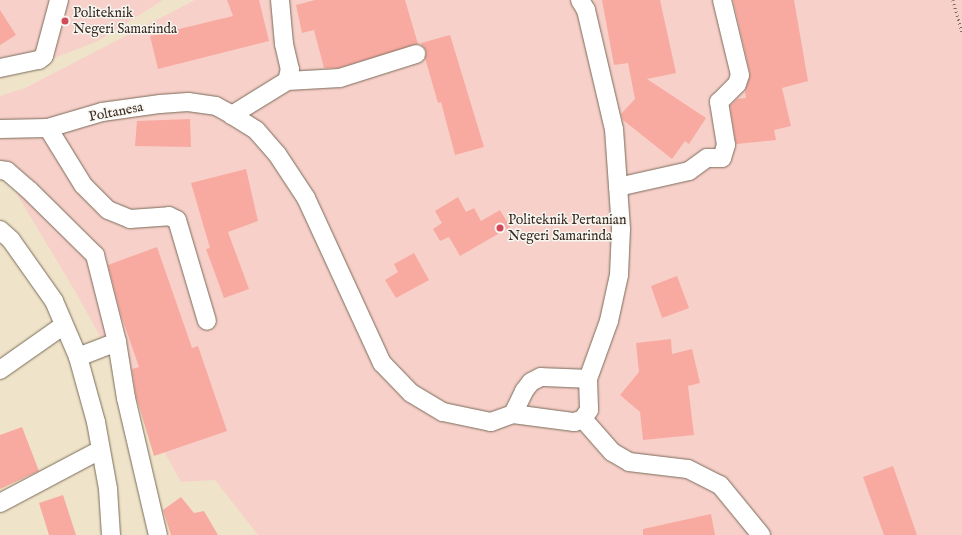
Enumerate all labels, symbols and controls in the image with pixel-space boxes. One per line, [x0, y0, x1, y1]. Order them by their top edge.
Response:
place label: Politeknik Negeri Samarinda [73, 5, 177, 38]
marker: Politeknik Negeri Samarinda [60, 16, 70, 26]
street label: Poltanesa [87, 99, 145, 125]
place label: Politeknik Pertanian Negeri Samarinda [508, 212, 626, 244]
marker: Politeknik Pertanian Negeri Samarinda [495, 223, 505, 233]

